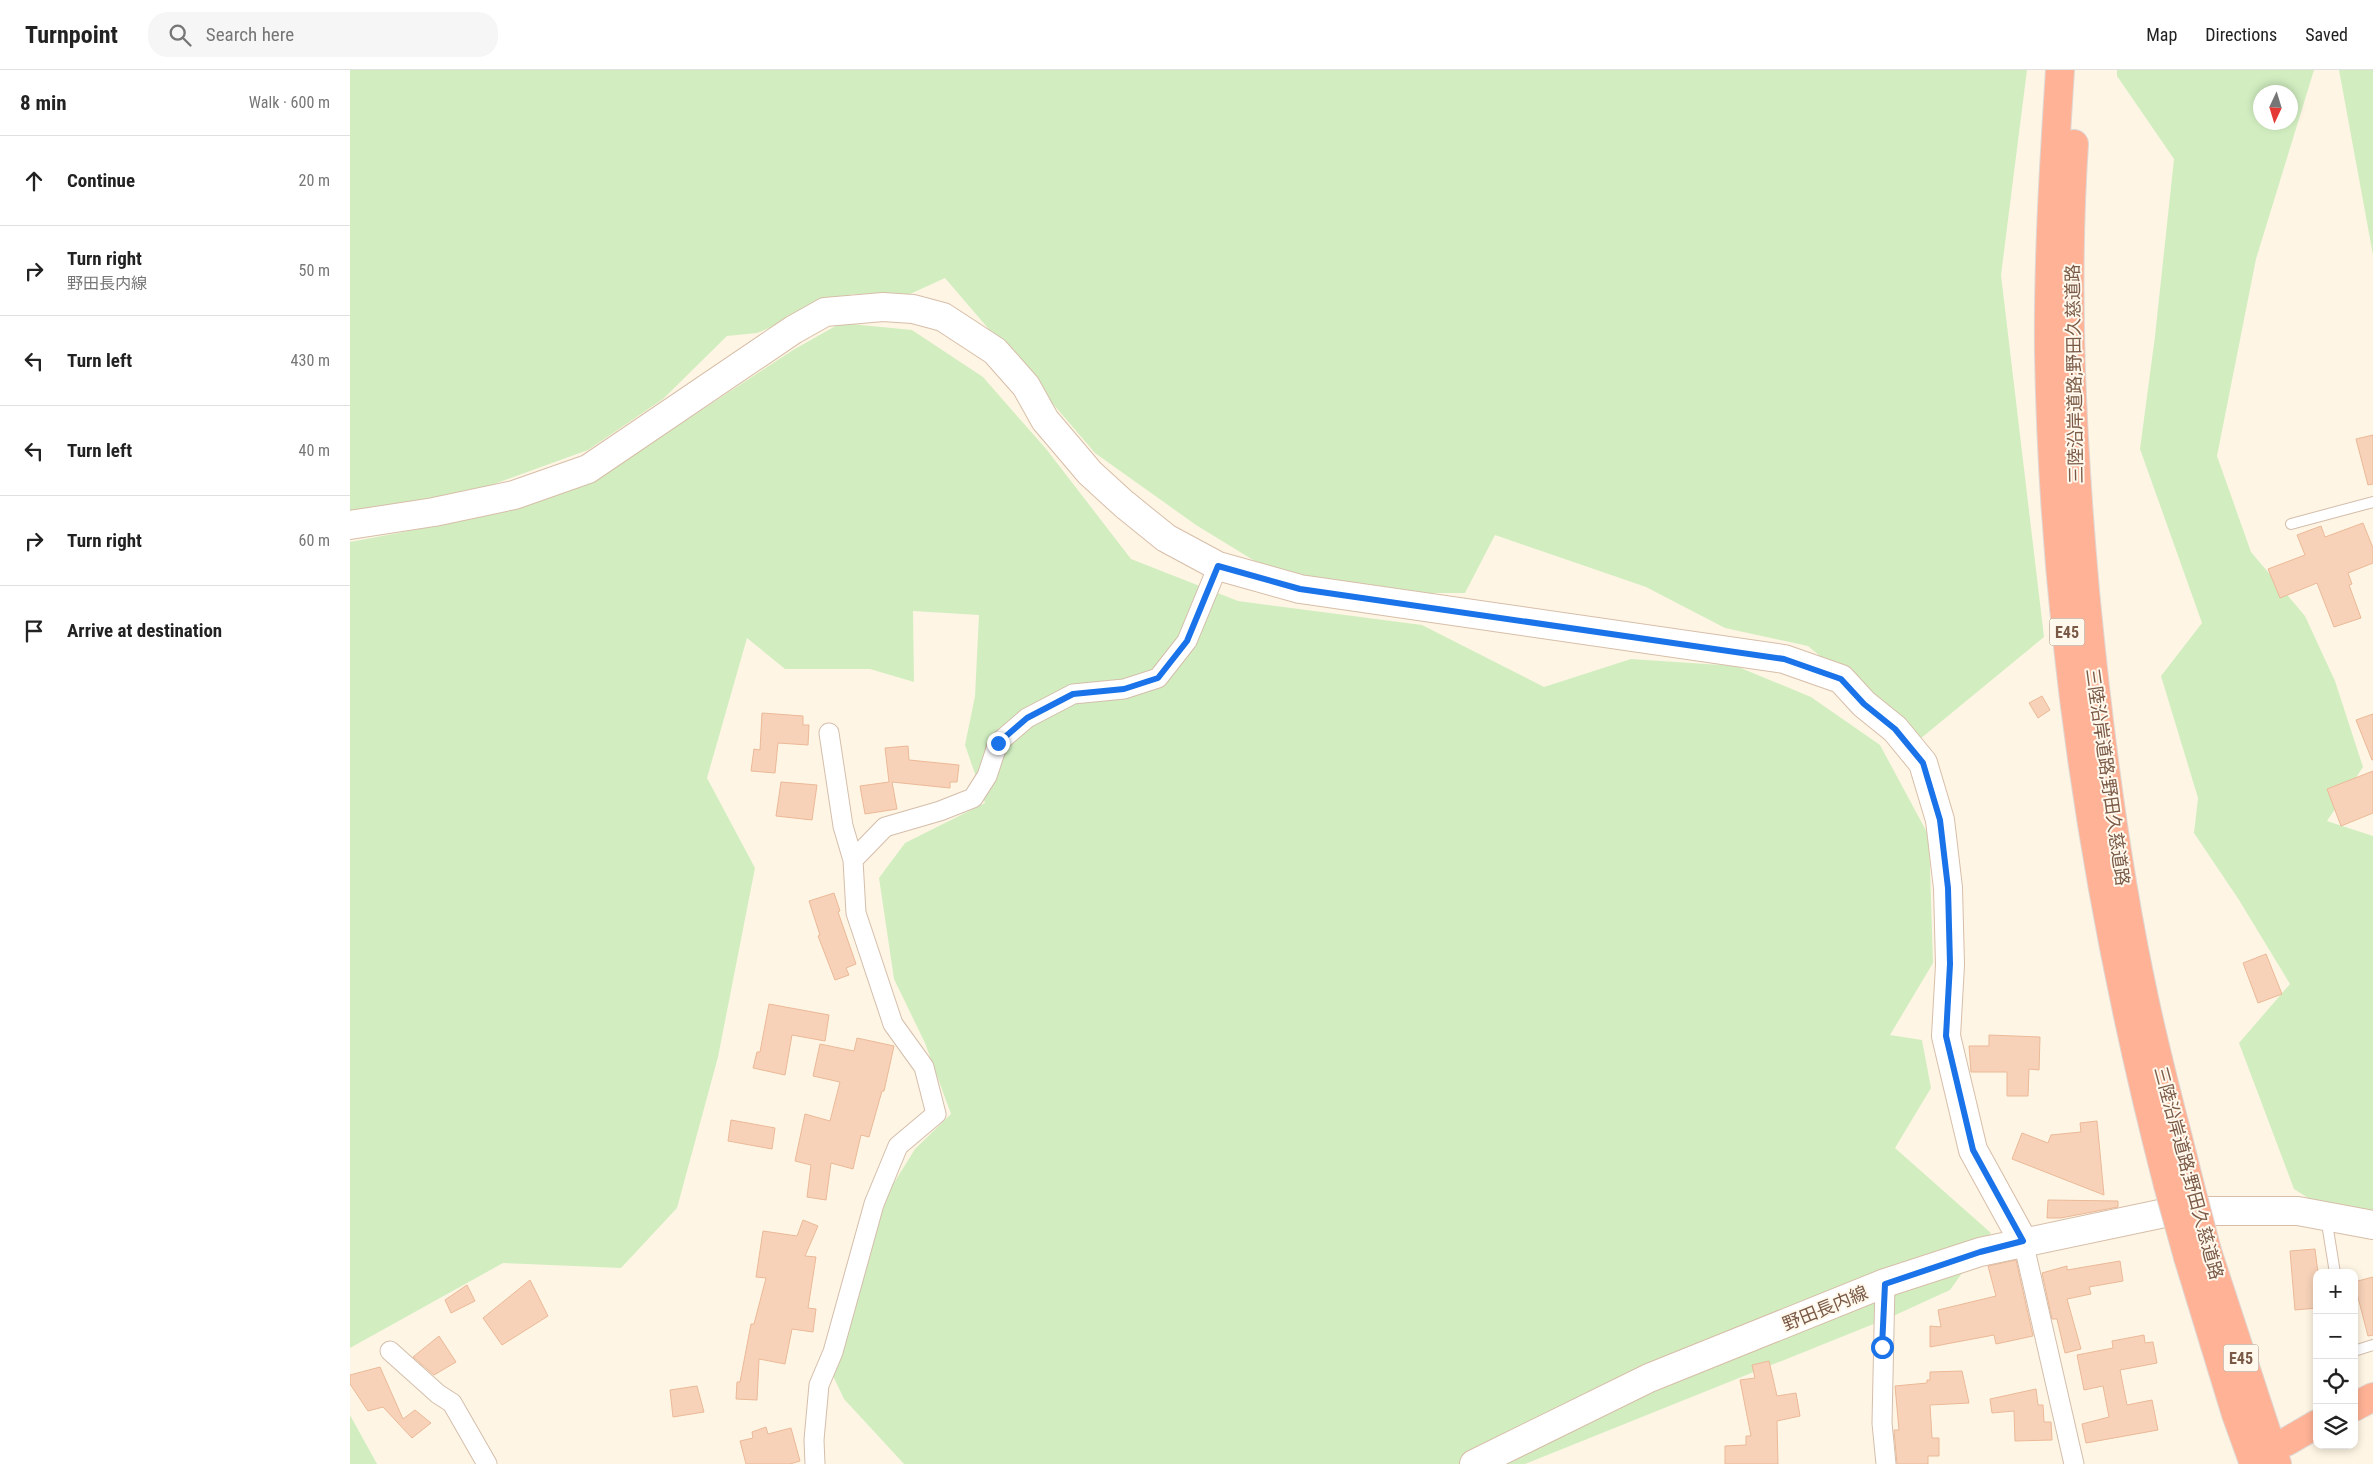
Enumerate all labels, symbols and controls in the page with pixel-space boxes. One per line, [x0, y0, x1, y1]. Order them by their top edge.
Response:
search box [148, 12, 498, 57]
text: Turnpoint [25, 21, 118, 49]
icon: search [166, 21, 194, 49]
text: Search here [206, 23, 294, 46]
text: Map [2146, 24, 2177, 45]
text: Directions [2205, 24, 2277, 45]
text: Saved [2305, 24, 2348, 45]
north arrow [2253, 85, 2298, 130]
text: 8 min [20, 91, 67, 115]
text: Walk · 600 m [249, 93, 330, 112]
icon: ahead [20, 167, 48, 195]
text: Continue [67, 169, 135, 192]
text: 20 m [298, 171, 330, 190]
text: Turn right [67, 247, 142, 270]
icon: right [20, 257, 48, 285]
text: 50 m [298, 261, 330, 280]
street label: 三陸沿岸道路;野田久慈道路 [2062, 264, 2086, 484]
text: 野田長内線 [67, 274, 147, 293]
icon: left [20, 347, 48, 375]
text: Turn left [67, 349, 132, 372]
text: 430 m [291, 351, 330, 370]
icon: left [20, 437, 48, 465]
text: Turn left [67, 439, 132, 462]
text: 40 m [298, 441, 330, 460]
icon: right [20, 527, 48, 555]
text: Turn right [67, 529, 142, 552]
text: 60 m [298, 531, 330, 550]
icon: arrive [20, 617, 48, 645]
road number: E45 [2050, 618, 2084, 646]
text: Arrive at destination [67, 619, 222, 642]
street label: 三陸沿岸道路;野田久慈道路 [2082, 667, 2134, 887]
route end [987, 732, 1010, 755]
street label: 三陸沿岸道路;野田久慈道路 [2150, 1064, 2228, 1282]
map controls [2313, 1269, 2358, 1449]
button: + [2313, 1269, 2358, 1314]
street label: 野田長内線 [1779, 1281, 1871, 1335]
button: − [2313, 1314, 2358, 1359]
route start [1871, 1336, 1894, 1359]
road number: E45 [2224, 1345, 2258, 1372]
button: locate [2313, 1359, 2358, 1404]
button: layers [2313, 1404, 2358, 1449]

